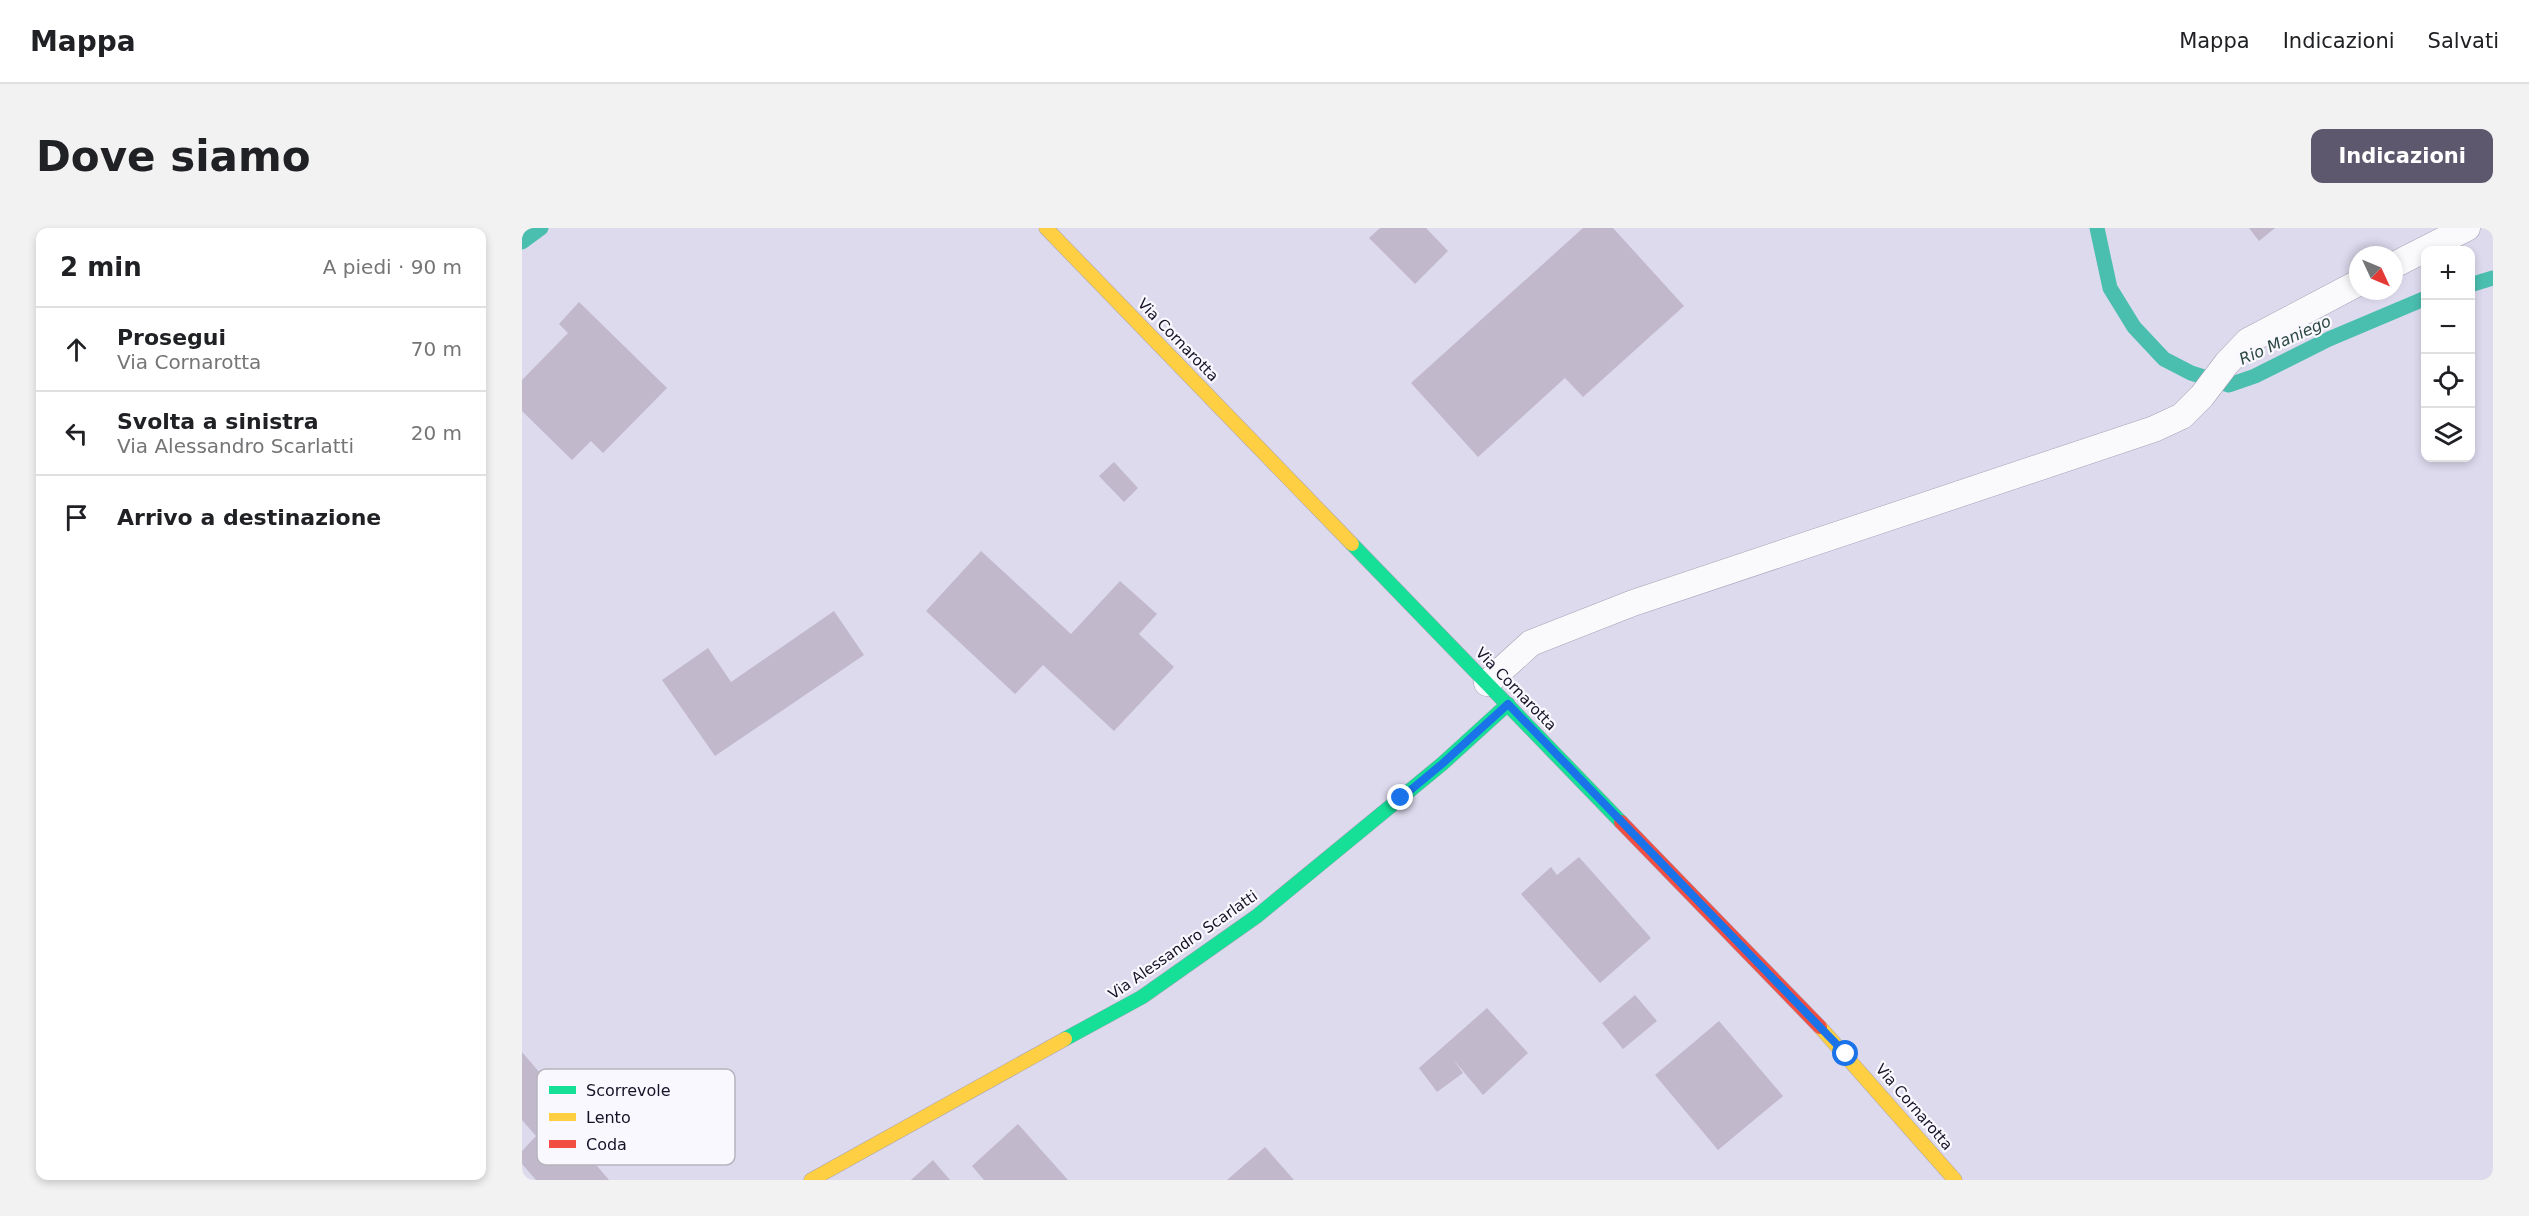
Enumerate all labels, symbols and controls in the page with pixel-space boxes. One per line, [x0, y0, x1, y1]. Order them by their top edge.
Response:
text: Mappa [30, 25, 136, 58]
text: Mappa [2179, 29, 2250, 53]
text: Indicazioni [2283, 29, 2395, 53]
text: Salvati [2428, 29, 2499, 53]
button: Indicazioni [2311, 129, 2493, 183]
text: Dove siamo [36, 132, 311, 181]
north arrow [2349, 246, 2403, 300]
map controls [2421, 246, 2475, 462]
button: + [2421, 246, 2475, 300]
text: 2 min [60, 252, 142, 282]
text: A piedi · 90 m [323, 255, 462, 279]
street label: Via Cornarotta [1134, 295, 1222, 385]
button: − [2421, 300, 2475, 354]
water label: Rio Maniego [2236, 311, 2334, 369]
text: Prosegui [117, 325, 226, 350]
icon: ahead [60, 333, 93, 366]
text: 70 m [411, 337, 462, 361]
text: Via Cornarotta [117, 350, 261, 374]
button: locate [2421, 354, 2475, 408]
button: layers [2421, 408, 2475, 462]
text: Svolta a sinistra [117, 409, 319, 434]
icon: left [60, 417, 93, 450]
text: 20 m [411, 421, 462, 445]
text: Via Alessandro Scarlatti [117, 434, 354, 458]
icon: arrive [60, 501, 93, 534]
text: Arrivo a destinazione [117, 505, 381, 530]
street label: Via Cornarotta [1472, 644, 1560, 734]
route end [1387, 784, 1413, 810]
street label: Via Alessandro Scarlatti [1105, 887, 1261, 1003]
route start [1832, 1040, 1858, 1066]
street label: Via Cornarotta [1872, 1060, 1956, 1154]
legend [537, 1069, 735, 1165]
text: Scorrevole [586, 1081, 671, 1100]
text: Lento [586, 1108, 631, 1127]
text: Coda [586, 1135, 627, 1154]

